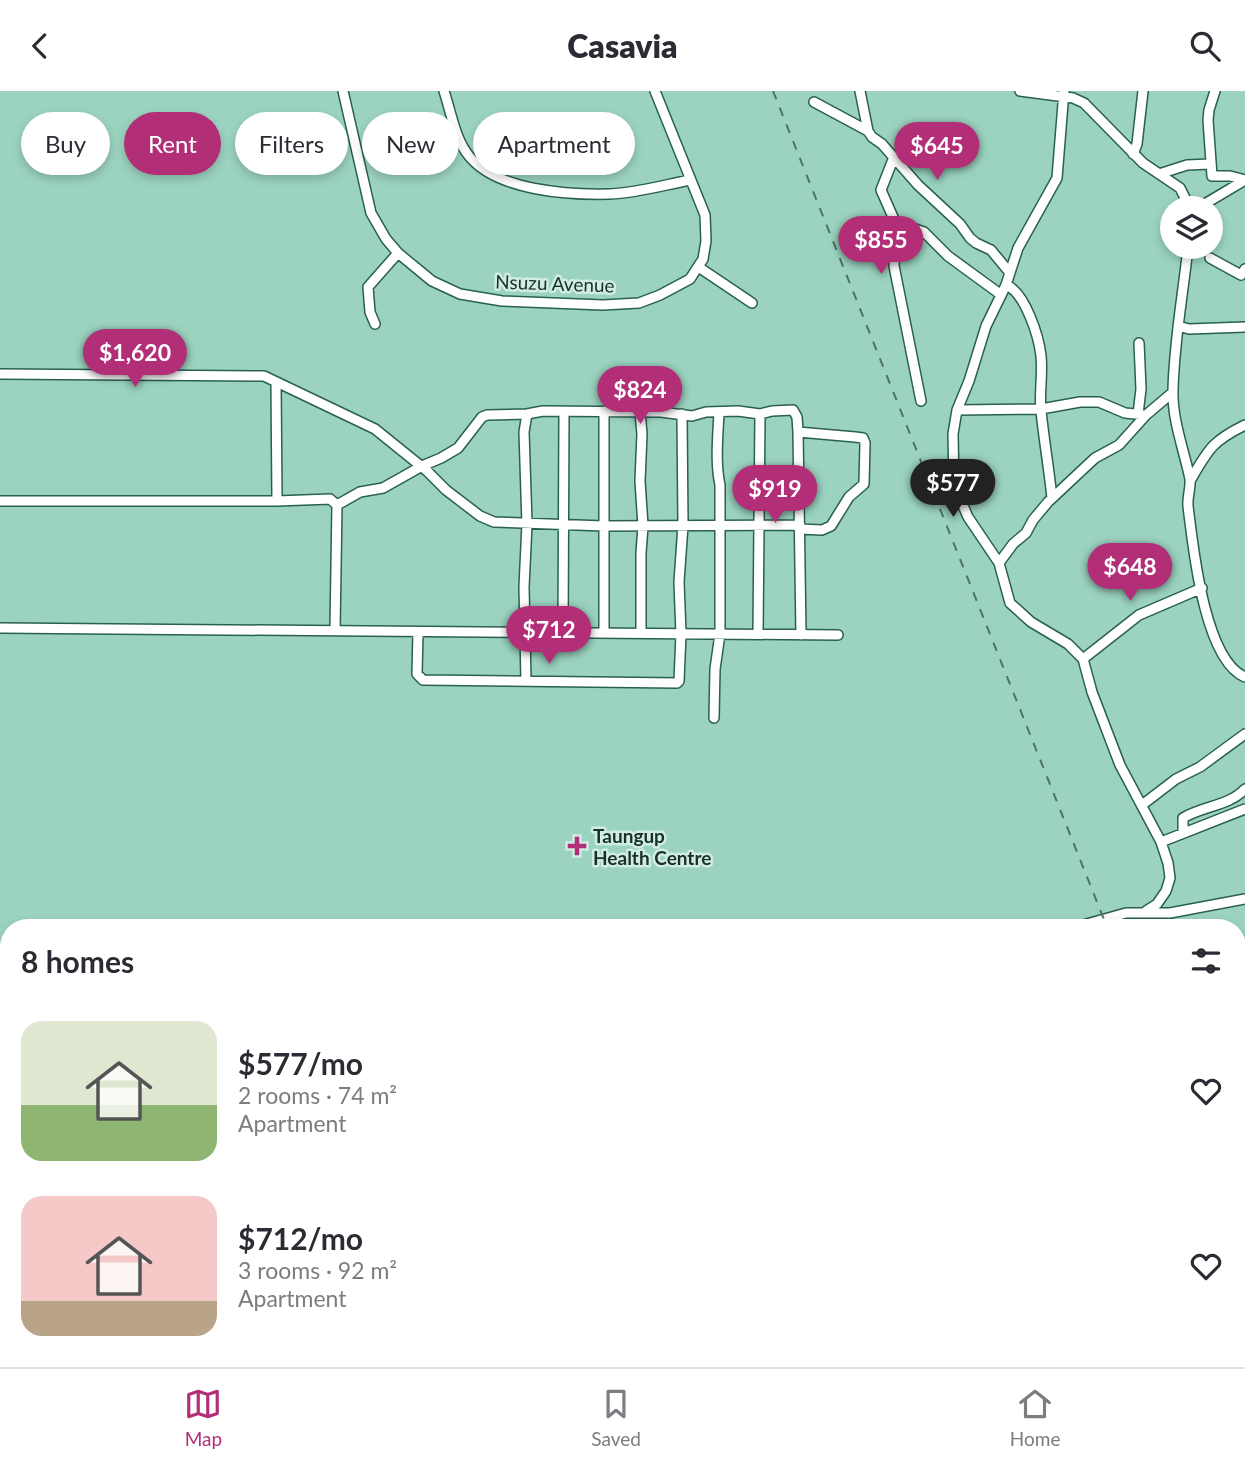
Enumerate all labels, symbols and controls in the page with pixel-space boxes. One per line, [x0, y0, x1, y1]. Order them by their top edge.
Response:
text: Casavia [567, 26, 678, 65]
icon: back [21, 27, 59, 65]
icon: search [1186, 27, 1224, 65]
chip: Buy [21, 112, 110, 175]
chip: Rent [124, 112, 221, 175]
chip: Filters [235, 112, 348, 175]
chip: New [362, 112, 459, 175]
chip: Apartment [473, 112, 635, 175]
pin: $645 [896, 123, 978, 182]
text: $645 [910, 131, 964, 159]
map controls [1160, 196, 1223, 259]
button: layers [1160, 196, 1223, 259]
pin: $855 [840, 216, 922, 276]
text: $855 [854, 225, 908, 253]
street label: Nsuzu Avenue [495, 269, 615, 297]
pin: $1,620 [78, 329, 192, 389]
text: $1,620 [99, 338, 171, 366]
pin: $824 [599, 367, 681, 426]
text: $824 [613, 375, 667, 403]
pin: $577 [912, 459, 994, 519]
pin: $919 [734, 465, 816, 525]
text: $577 [926, 468, 980, 496]
text: $919 [748, 474, 802, 502]
pin: $648 [1089, 543, 1171, 603]
text: $648 [1103, 552, 1157, 580]
pin: $712 [508, 607, 590, 666]
text: $712 [522, 615, 576, 643]
place label: Taungup Health Centre [593, 824, 711, 869]
marker: Taungup Health Centre [567, 836, 587, 856]
icon: filters [1187, 942, 1225, 980]
text: 8 homes [21, 943, 134, 979]
text: $577/mo [238, 1045, 363, 1081]
icon: home [77, 1049, 161, 1133]
icon: heart [1187, 1072, 1225, 1110]
text: 2 rooms · 74 m² [238, 1081, 397, 1109]
text: Apartment [238, 1109, 346, 1137]
text: $712/mo [238, 1220, 363, 1256]
icon: home [77, 1224, 161, 1308]
icon: heart [1187, 1247, 1225, 1285]
text: 3 rooms · 92 m² [238, 1256, 397, 1284]
text: Apartment [238, 1284, 346, 1312]
tab: Map [184, 1385, 222, 1450]
tab: Saved [591, 1385, 641, 1450]
tab: Home [1010, 1385, 1061, 1450]

